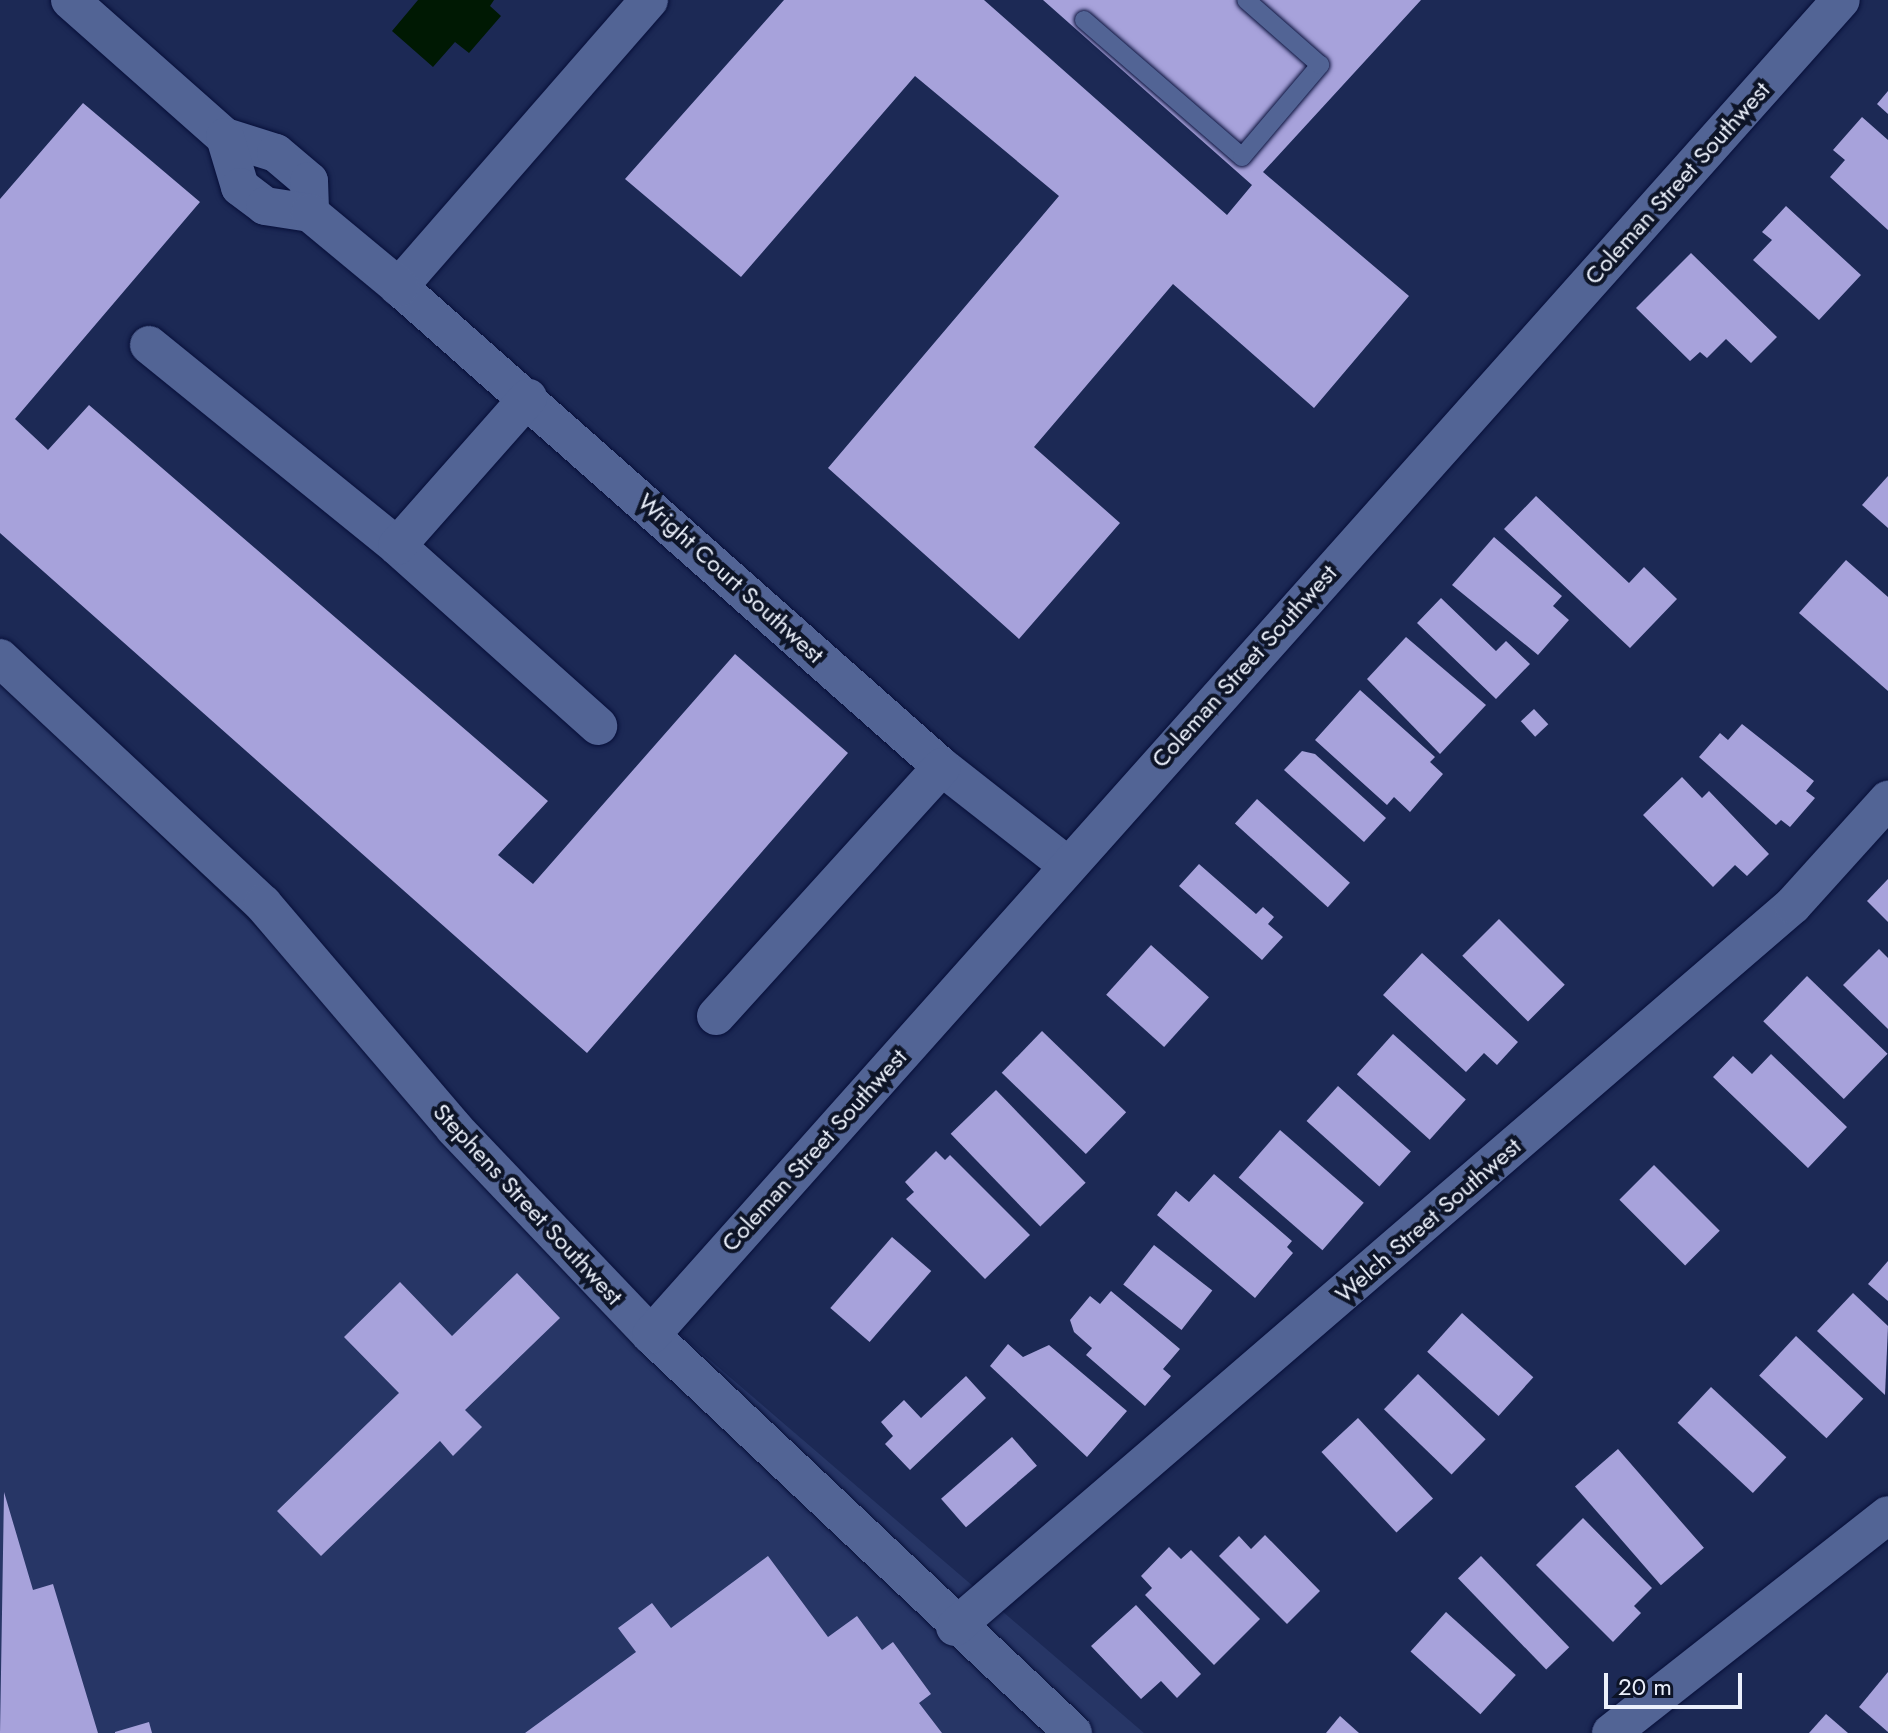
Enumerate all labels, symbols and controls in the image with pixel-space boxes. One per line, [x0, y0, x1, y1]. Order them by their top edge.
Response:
street label: Coleman Street Southwest [1578, 76, 1776, 290]
street label: Wright Court Southwest [632, 487, 830, 669]
street label: Coleman Street Southwest [1145, 559, 1343, 773]
street label: Coleman Street Southwest [715, 1043, 913, 1257]
street label: Stephens Street Southwest [427, 1097, 629, 1311]
street label: Welch Street Southwest [1329, 1132, 1527, 1308]
scale bar [1608, 1657, 1746, 1707]
text: 20 m [1618, 1669, 1672, 1704]

